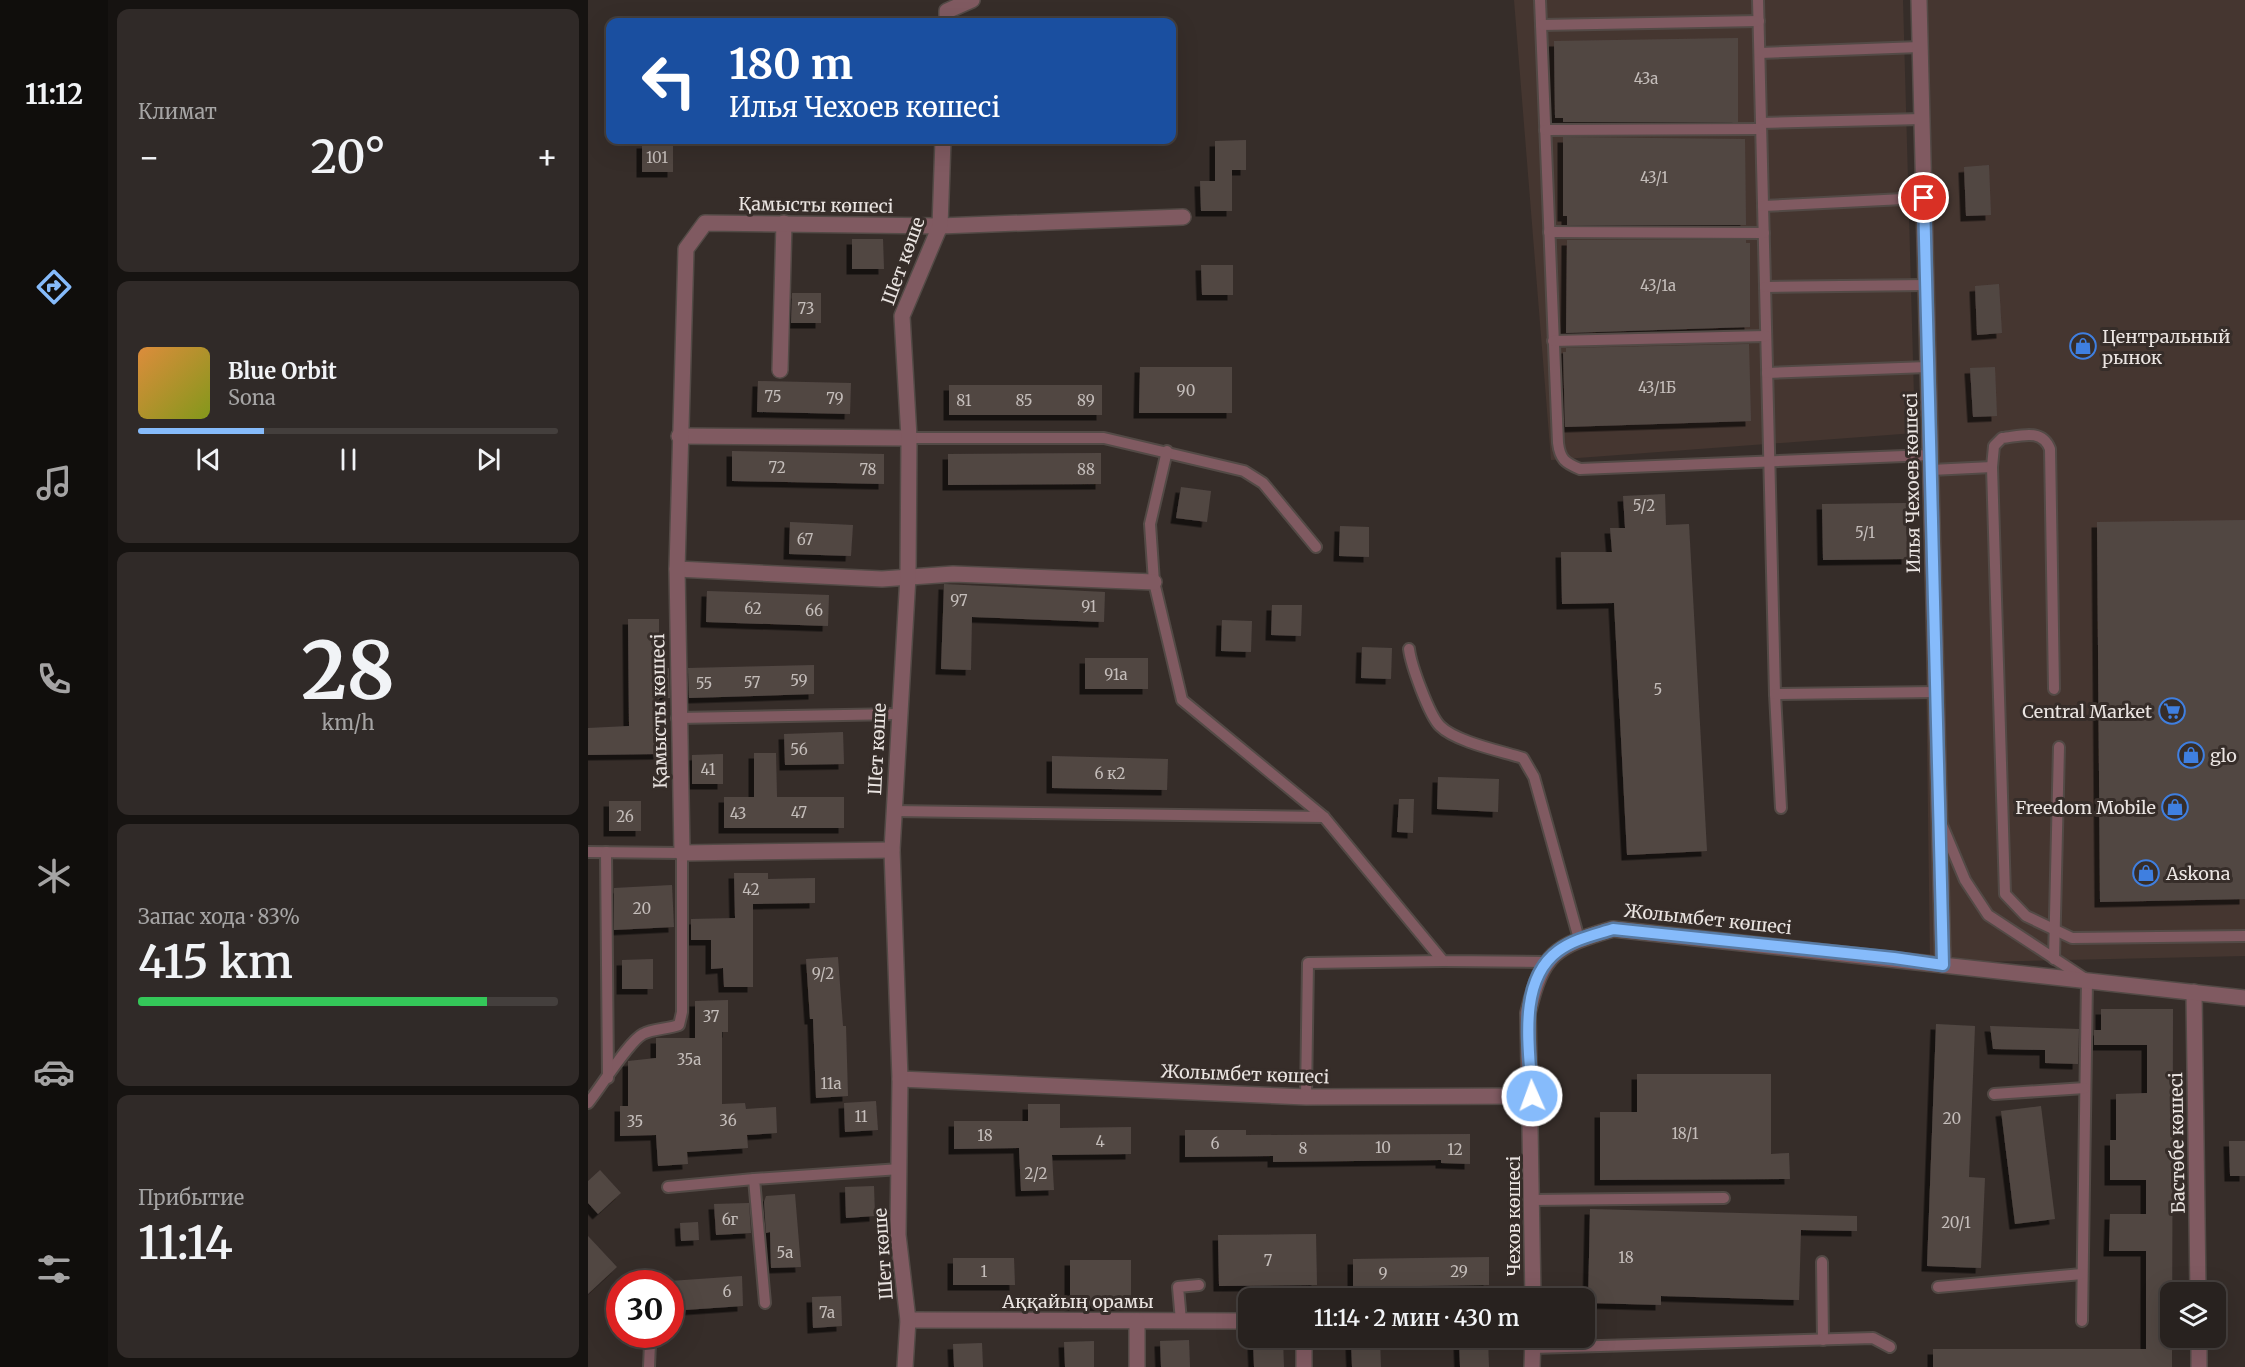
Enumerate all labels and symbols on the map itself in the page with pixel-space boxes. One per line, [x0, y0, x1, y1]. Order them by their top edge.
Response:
house number: 43а [1634, 69, 1658, 88]
house number: 101 [646, 148, 668, 167]
house number: 43/1 [1640, 168, 1668, 187]
pin [1898, 172, 1949, 223]
street label: Қамысты көшесі [738, 192, 894, 218]
street label: Шет көше [876, 214, 930, 308]
house number: 43/1а [1640, 276, 1676, 295]
house number: 73 [798, 299, 814, 318]
place label: Центральный рынок [2102, 325, 2230, 369]
shop icon: Центральный рынок [2068, 331, 2098, 361]
house number: 43/1Б [1638, 378, 1676, 397]
house number: 90 [1177, 381, 1195, 400]
house number: 75 [765, 387, 781, 406]
house number: 79 [826, 389, 844, 408]
house number: 81 [956, 391, 972, 410]
house number: 85 [1015, 391, 1033, 410]
house number: 89 [1077, 391, 1095, 410]
street label: Илья Чехоев көшесі [1899, 392, 1925, 574]
house number: 72 [768, 458, 786, 477]
house number: 78 [859, 460, 877, 479]
house number: 88 [1077, 460, 1095, 479]
house number: 5/2 [1633, 496, 1655, 515]
house number: 5/1 [1855, 523, 1875, 542]
house number: 67 [797, 530, 814, 549]
house number: 97 [950, 591, 968, 610]
house number: 91 [1081, 597, 1097, 616]
house number: 62 [744, 599, 762, 618]
house number: 66 [805, 601, 823, 620]
street label: Қамысты көшесі [646, 633, 672, 789]
house number: 91а [1104, 665, 1128, 684]
house number: 59 [790, 671, 808, 690]
house number: 57 [744, 673, 761, 692]
house number: 55 [696, 674, 712, 693]
house number: 5 [1654, 680, 1662, 699]
supermarket icon: Central Market [2157, 696, 2187, 726]
place label: Central Market [2022, 700, 2152, 723]
street label: Шет көше [863, 702, 891, 796]
house number: 56 [790, 740, 808, 759]
shop icon: glo [2176, 740, 2206, 770]
place label: glo [2210, 744, 2237, 767]
house number: 41 [701, 760, 716, 779]
house number: 6 к2 [1094, 764, 1126, 783]
shop icon: Freedom Mobile [2160, 792, 2190, 822]
place label: Freedom Mobile [2015, 796, 2156, 819]
house number: 47 [791, 803, 808, 822]
house number: 43 [730, 804, 746, 823]
house number: 26 [616, 807, 634, 826]
shop icon: Askona [2131, 858, 2161, 888]
place label: Askona [2165, 862, 2231, 885]
house number: 42 [742, 880, 760, 899]
house number: 20 [633, 899, 651, 918]
street label: Жолымбет көшесі [1623, 899, 1793, 939]
house number: 9/2 [812, 964, 834, 983]
house number: 37 [703, 1007, 720, 1026]
house number: 35а [677, 1050, 701, 1069]
street label: Жолымбет көшесі [1160, 1060, 1330, 1088]
position arrow [1500, 1064, 1564, 1128]
street label: Бастөбе көшесі [2164, 1072, 2190, 1214]
house number: 11а [820, 1074, 842, 1093]
house number: 11 [854, 1107, 868, 1126]
house number: 20 [1943, 1109, 1961, 1128]
house number: 36 [719, 1111, 737, 1130]
house number: 35 [627, 1112, 643, 1131]
house number: 18/1 [1671, 1124, 1699, 1143]
house number: 18 [977, 1126, 993, 1145]
house number: 4 [1095, 1132, 1105, 1151]
house number: 6 [1210, 1134, 1220, 1153]
house number: 10 [1375, 1138, 1391, 1157]
house number: 8 [1299, 1139, 1308, 1158]
house number: 12 [1447, 1140, 1463, 1159]
street label: Чехов көшесі [1502, 1156, 1525, 1276]
house number: 2/2 [1024, 1164, 1048, 1183]
street label: Шет көше [868, 1207, 898, 1301]
house number: 6г [722, 1210, 739, 1229]
house number: 20/1 [1941, 1213, 1971, 1232]
house number: 5а [777, 1243, 793, 1262]
house number: 18 [1618, 1248, 1634, 1267]
house number: 7 [1264, 1251, 1273, 1270]
house number: 1 [981, 1262, 988, 1281]
house number: 29 [1450, 1262, 1468, 1281]
house number: 9 [1378, 1264, 1388, 1283]
speed limit sign: 30 [606, 1270, 684, 1348]
house number: 6 [722, 1282, 732, 1301]
street label: Аққайың орамы [1001, 1290, 1154, 1313]
house number: 7а [819, 1303, 835, 1322]

